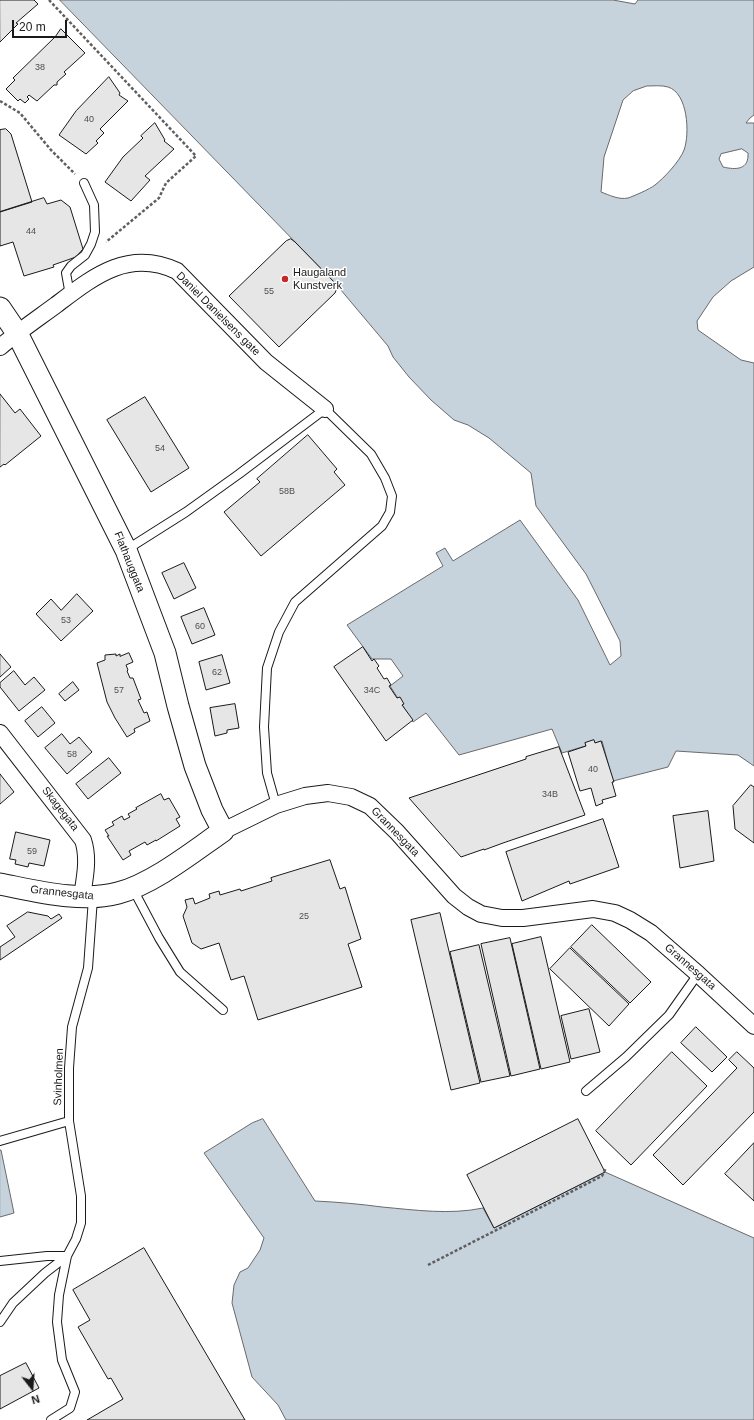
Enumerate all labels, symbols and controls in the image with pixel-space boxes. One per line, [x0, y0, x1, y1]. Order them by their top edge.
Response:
scale bar [14, 12, 69, 38]
text: 20 m [19, 20, 46, 34]
house number: 38 [35, 63, 45, 73]
house number: 40 [84, 115, 94, 125]
house number: 44 [26, 227, 36, 237]
place label: Haugaland Kunstverk [293, 266, 346, 292]
street label: Daniel Danielsens gate [173, 269, 263, 359]
marker: Haugaland Kunstverk [280, 274, 290, 284]
house number: 55 [264, 287, 274, 297]
house number: 54 [155, 444, 165, 454]
house number: 58B [279, 487, 295, 497]
street label: Flathauggata [111, 530, 147, 594]
house number: 53 [61, 616, 71, 626]
house number: 60 [195, 622, 205, 632]
house number: 62 [212, 668, 222, 678]
house number: 57 [114, 686, 124, 696]
house number: 34C [364, 686, 380, 696]
house number: 58 [67, 750, 77, 760]
house number: 40 [588, 765, 598, 775]
street label: Skagegata [39, 784, 81, 834]
house number: 34B [542, 790, 558, 800]
street label: Grannesgata [368, 805, 422, 859]
house number: 59 [27, 847, 37, 857]
street label: Grannesgata [30, 883, 94, 903]
house number: 25 [299, 912, 309, 922]
street label: Grannesgata [662, 941, 718, 993]
street label: Svinholmen [51, 1048, 67, 1106]
north arrow [12, 1368, 52, 1408]
text: N [30, 1393, 41, 1406]

